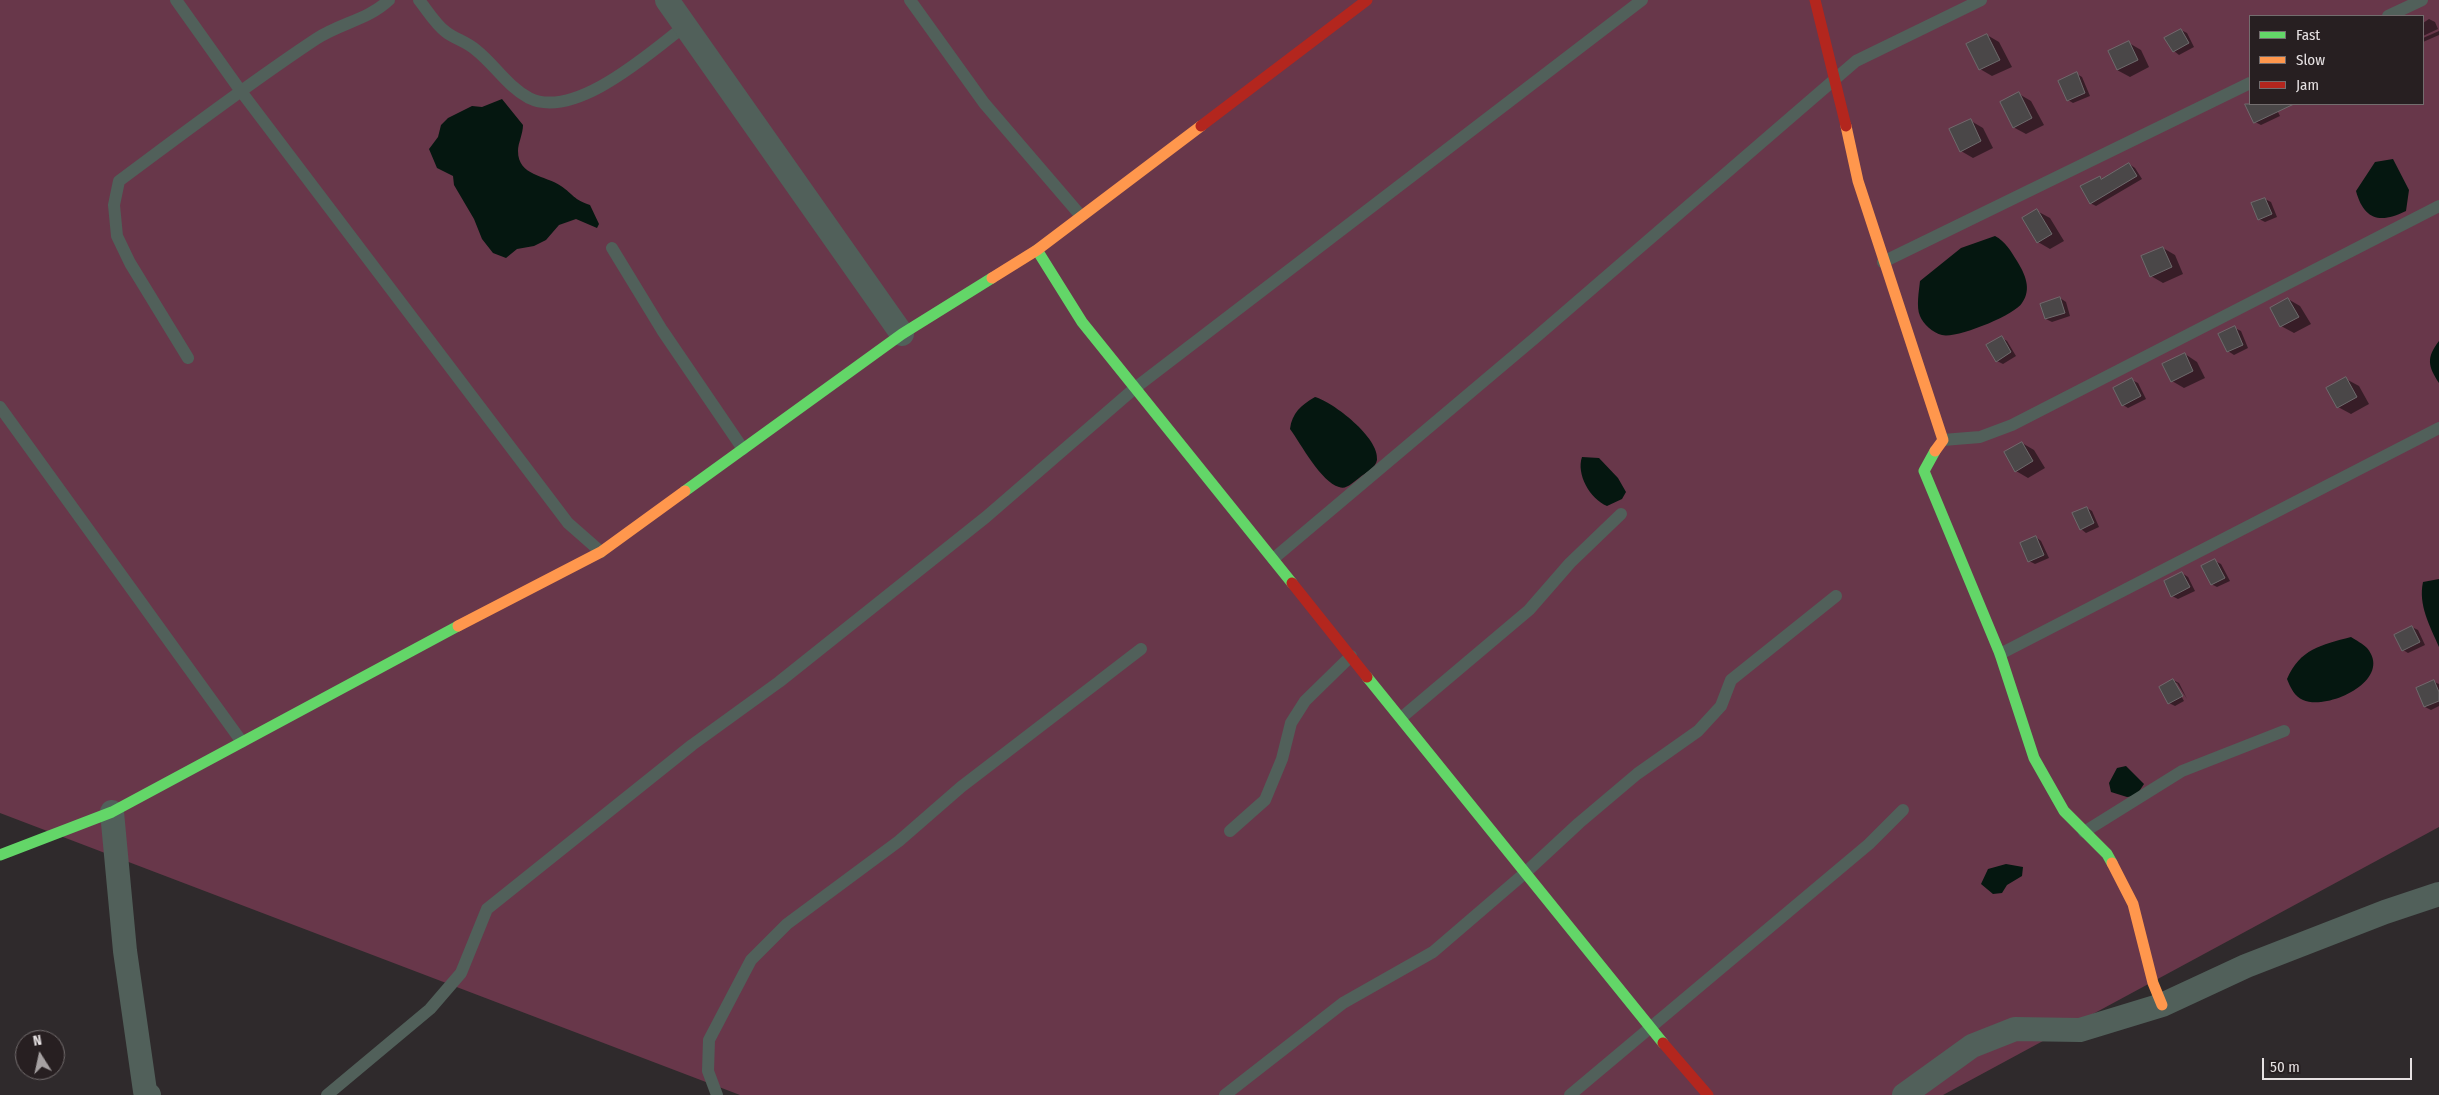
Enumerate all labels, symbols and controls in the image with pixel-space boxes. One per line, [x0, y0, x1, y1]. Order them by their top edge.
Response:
legend [2249, 15, 2424, 105]
text: Fast [2296, 26, 2320, 44]
text: Slow [2296, 51, 2325, 69]
text: Jam [2296, 76, 2319, 94]
north arrow [15, 1030, 65, 1080]
text: N [32, 1032, 43, 1050]
scale bar [2264, 1048, 2414, 1080]
text: 50 m [2270, 1058, 2300, 1076]

